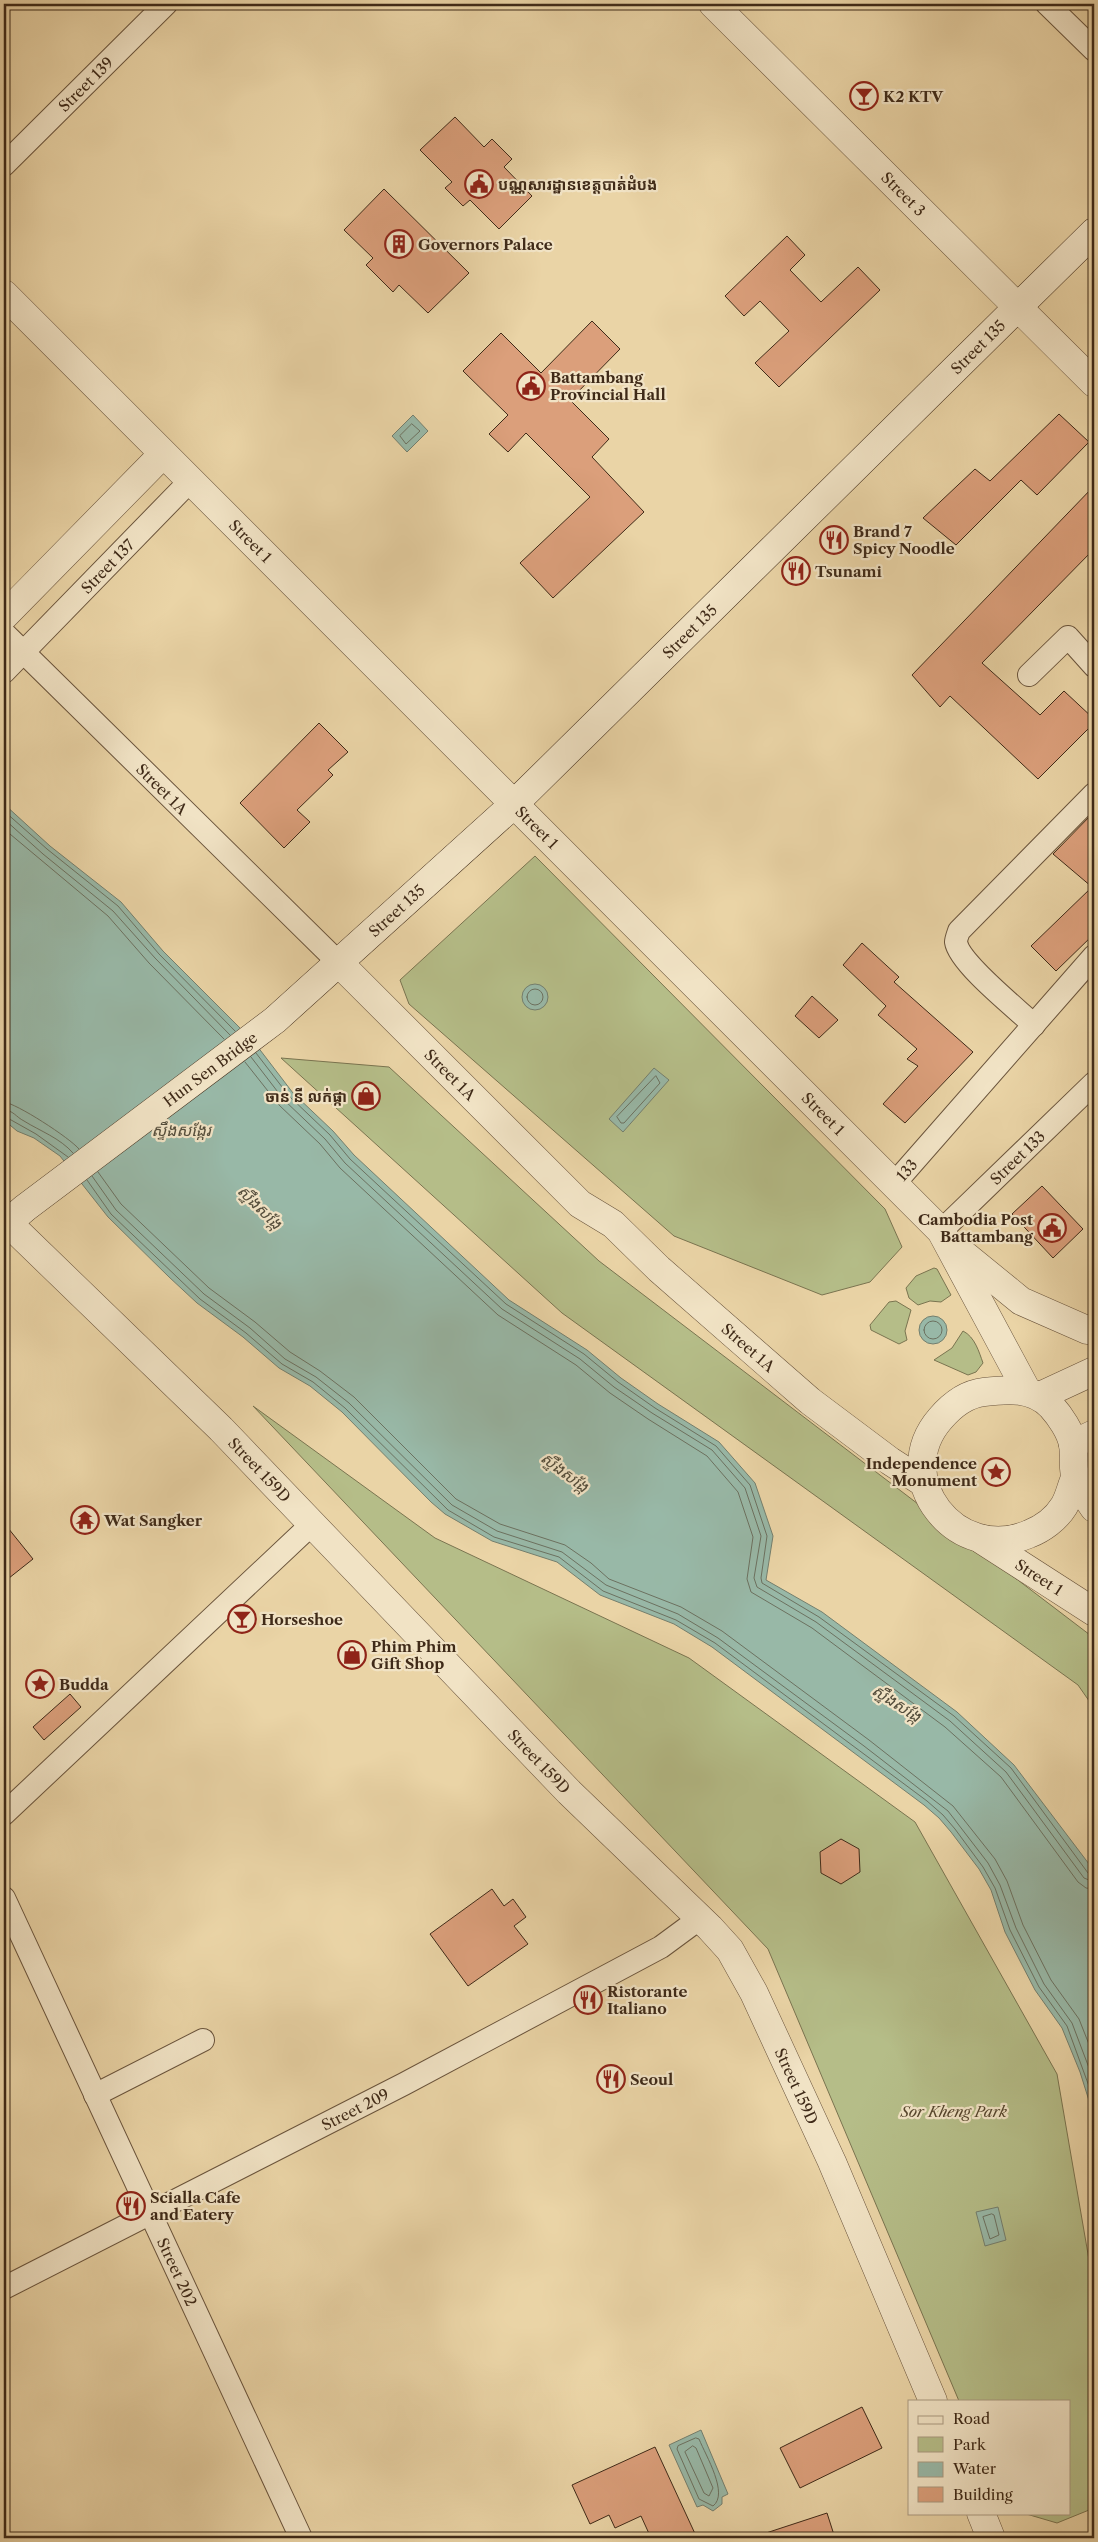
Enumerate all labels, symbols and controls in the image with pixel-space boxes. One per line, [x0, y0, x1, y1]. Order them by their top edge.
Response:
street label: Street 139 [54, 53, 117, 115]
bar icon: K2 KTV [849, 81, 879, 111]
place label: K2 KTV [883, 87, 944, 106]
street label: Street 3 [878, 168, 930, 220]
public building icon: បណ្ណសារដ្ឋានខេត្តបាត់ដំបង [464, 169, 494, 199]
place label: បណ្ណសារដ្ឋានខេត្តបាត់ដំបង [498, 174, 657, 194]
building icon: Governors Palace [384, 229, 414, 259]
place label: Governors Palace [418, 235, 553, 254]
street label: Street 135 [946, 316, 1009, 378]
place label: Battambang Provincial Hall [550, 368, 666, 404]
public building icon: Battambang Provincial Hall [516, 371, 546, 401]
street label: Street 1 [225, 515, 277, 567]
place label: Brand 7 Spicy Noodle [853, 522, 955, 558]
restaurant icon: Brand 7 Spicy Noodle [819, 525, 849, 555]
street label: Street 137 [77, 534, 138, 597]
restaurant icon: Tsunami [781, 556, 811, 586]
place label: Tsunami [815, 562, 883, 581]
street label: Street 135 [658, 600, 721, 662]
street label: Street 1A [132, 759, 192, 819]
street label: Street 1 [512, 802, 563, 853]
street label: Street 135 [364, 880, 428, 941]
street label: Hun Sen Bridge [159, 1027, 261, 1110]
street label: Street 1A [421, 1045, 481, 1105]
shop icon: ចាន់ នី លក់ផ្កា [351, 1081, 381, 1111]
place label: ចាន់ នី លក់ផ្កា [265, 1087, 347, 1106]
street label: Street 1 [798, 1088, 849, 1139]
water label: ស្ទឹងសង្កែរ [151, 1120, 213, 1140]
street label: Street 133 [986, 1126, 1049, 1188]
street label: 133 [892, 1155, 921, 1185]
water label: ស្ទឹងសង្កែ [233, 1181, 287, 1234]
place label: Cambodia Post Battambang [918, 1210, 1033, 1246]
public building icon: Cambodia Post Battambang [1037, 1213, 1067, 1243]
street label: Street 1A [718, 1319, 780, 1376]
street label: Street 159D [225, 1433, 295, 1506]
water label: ស្ទឹងសង្កែ [537, 1448, 594, 1497]
place label: Independence Monument [866, 1454, 977, 1490]
place icon: Independence Monument [981, 1457, 1011, 1487]
temple icon: Wat Sangker [70, 1505, 100, 1535]
place label: Wat Sangker [103, 1511, 203, 1530]
street label: Street 1 [1012, 1554, 1067, 1599]
bar icon: Horseshoe [227, 1604, 257, 1634]
place label: Horseshoe [261, 1610, 343, 1629]
place label: Phim Phim Gift Shop [371, 1637, 457, 1673]
shop icon: Phim Phim Gift Shop [337, 1640, 367, 1670]
place icon: Budda [25, 1669, 55, 1699]
place label: Budda [59, 1675, 109, 1694]
water label: ស្ទឹងសង្កែ [868, 1680, 926, 1727]
street label: Street 159D [504, 1725, 575, 1797]
place label: Ristorante Italiano [607, 1982, 687, 2018]
restaurant icon: Ristorante Italiano [573, 1985, 603, 2015]
street label: Street 159D [771, 2045, 823, 2127]
restaurant icon: Seoul [596, 2064, 626, 2094]
place label: Seoul [630, 2070, 673, 2089]
street label: Street 209 [318, 2084, 392, 2134]
park label: Sor Kheng Park [900, 2102, 1007, 2121]
place label: Scialla Cafe and Eatery [150, 2188, 241, 2224]
restaurant icon: Scialla Cafe and Eatery [116, 2191, 146, 2221]
street label: Street 202 [153, 2234, 201, 2309]
legend [908, 2400, 1070, 2514]
text: Road [953, 2409, 990, 2428]
text: Park [953, 2435, 987, 2454]
text: Water [952, 2459, 997, 2478]
text: Building [953, 2485, 1013, 2504]

